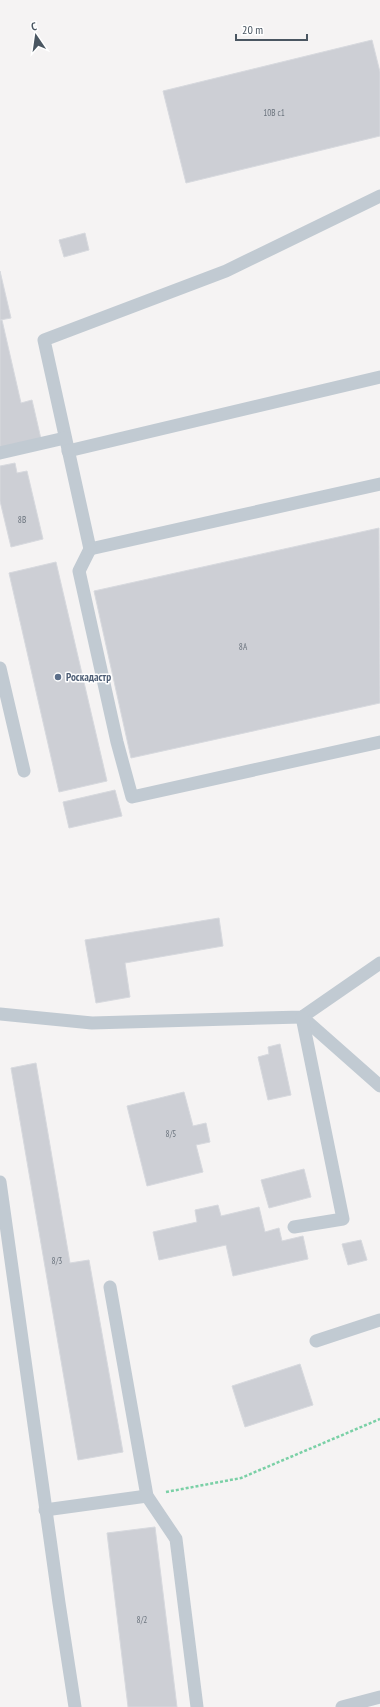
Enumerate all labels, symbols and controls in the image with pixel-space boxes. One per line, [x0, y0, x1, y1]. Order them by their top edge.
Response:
north arrow [16, 16, 56, 56]
scale bar [236, 16, 307, 42]
text: С [30, 19, 38, 34]
text: 20 m [242, 22, 263, 37]
house number: 10В с1 [263, 107, 285, 118]
house number: 8В [18, 514, 26, 525]
house number: 8А [239, 641, 248, 652]
place label: Роскадастр [66, 670, 111, 684]
marker: Роскадастр [53, 672, 63, 682]
house number: 8/5 [166, 1128, 176, 1139]
house number: 8/3 [52, 1255, 62, 1266]
house number: 8/2 [137, 1614, 147, 1625]

